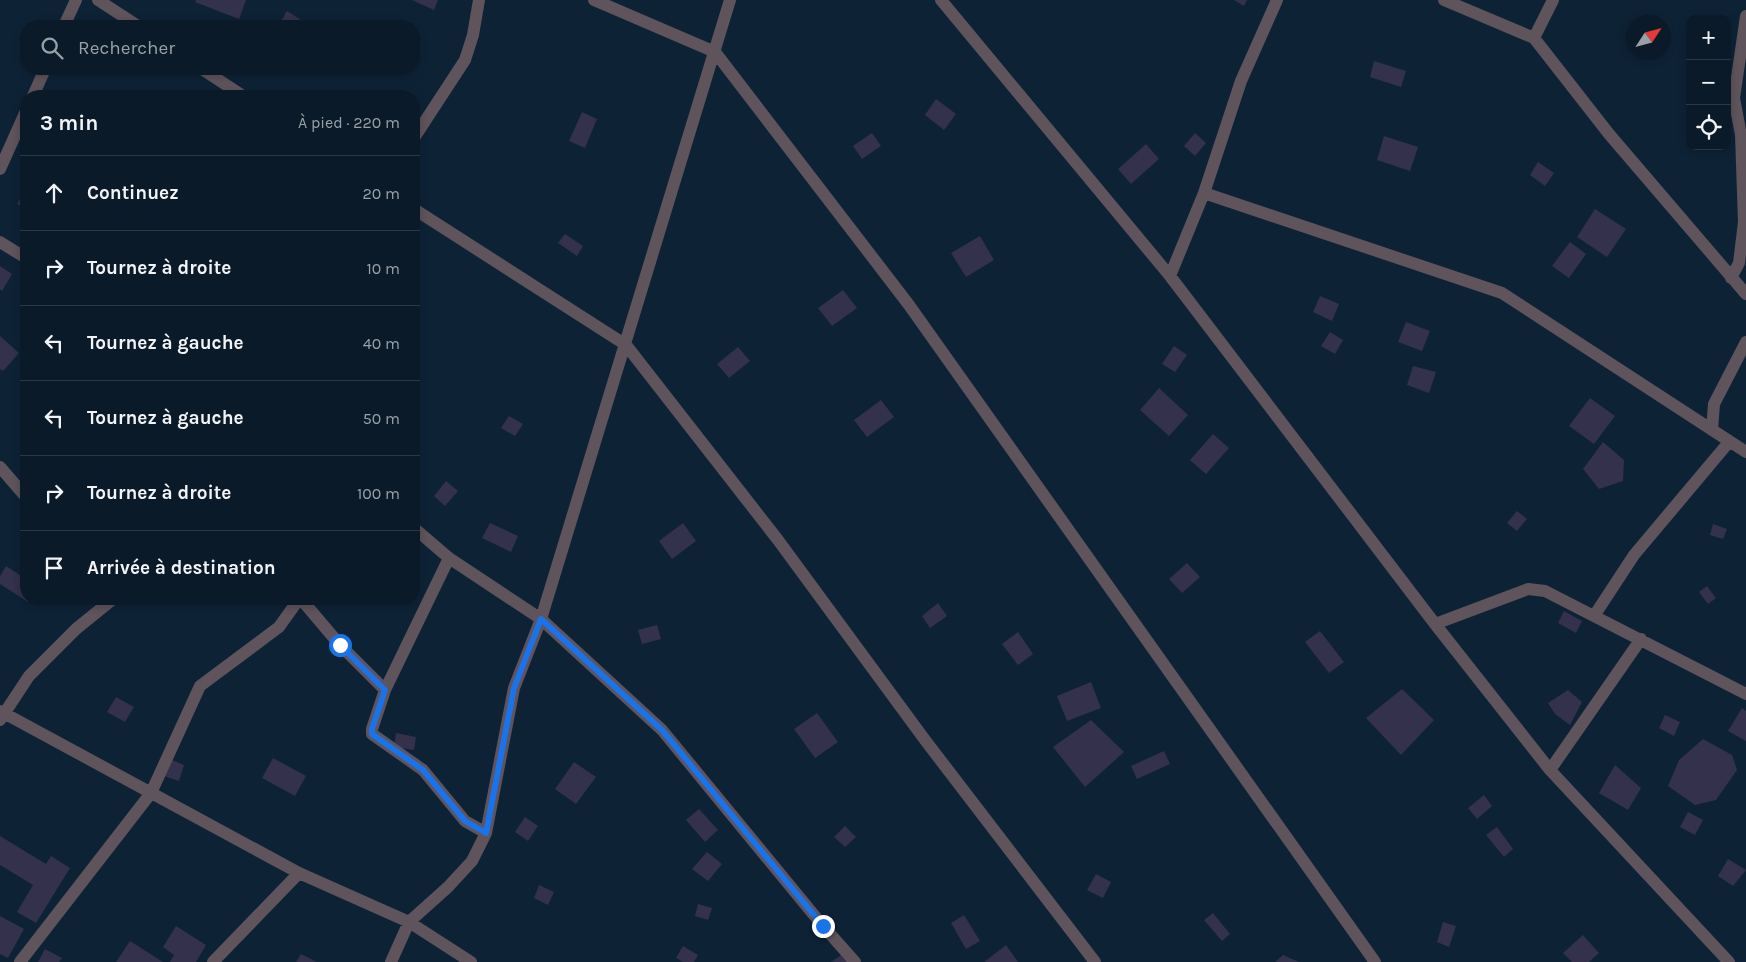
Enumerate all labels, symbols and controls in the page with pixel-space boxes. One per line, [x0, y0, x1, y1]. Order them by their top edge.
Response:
north arrow [1626, 15, 1671, 60]
map controls [1686, 15, 1731, 150]
button: + [1686, 15, 1731, 60]
search box [20, 20, 420, 75]
icon: search [38, 34, 66, 62]
text: Rechercher [78, 37, 175, 59]
button: − [1686, 60, 1731, 105]
button: locate [1686, 105, 1731, 150]
text: 3 min [40, 111, 98, 135]
text: À pied · 220 m [298, 113, 400, 132]
icon: ahead [40, 179, 68, 207]
text: Continuez [87, 182, 179, 204]
text: 20 m [362, 184, 400, 203]
icon: right [40, 254, 68, 282]
text: Tournez à droite [87, 257, 231, 279]
text: 10 m [366, 259, 400, 278]
icon: left [40, 329, 68, 357]
text: Tournez à gauche [87, 332, 244, 354]
text: 40 m [363, 334, 400, 353]
icon: left [40, 404, 68, 432]
text: Tournez à gauche [87, 407, 244, 429]
text: 50 m [363, 409, 400, 428]
icon: right [40, 479, 68, 507]
text: Tournez à droite [87, 482, 231, 504]
text: 100 m [357, 484, 400, 503]
icon: arrive [40, 554, 68, 582]
text: Arrivée à destination [87, 557, 276, 579]
route start [329, 634, 352, 657]
route end [812, 915, 835, 938]

